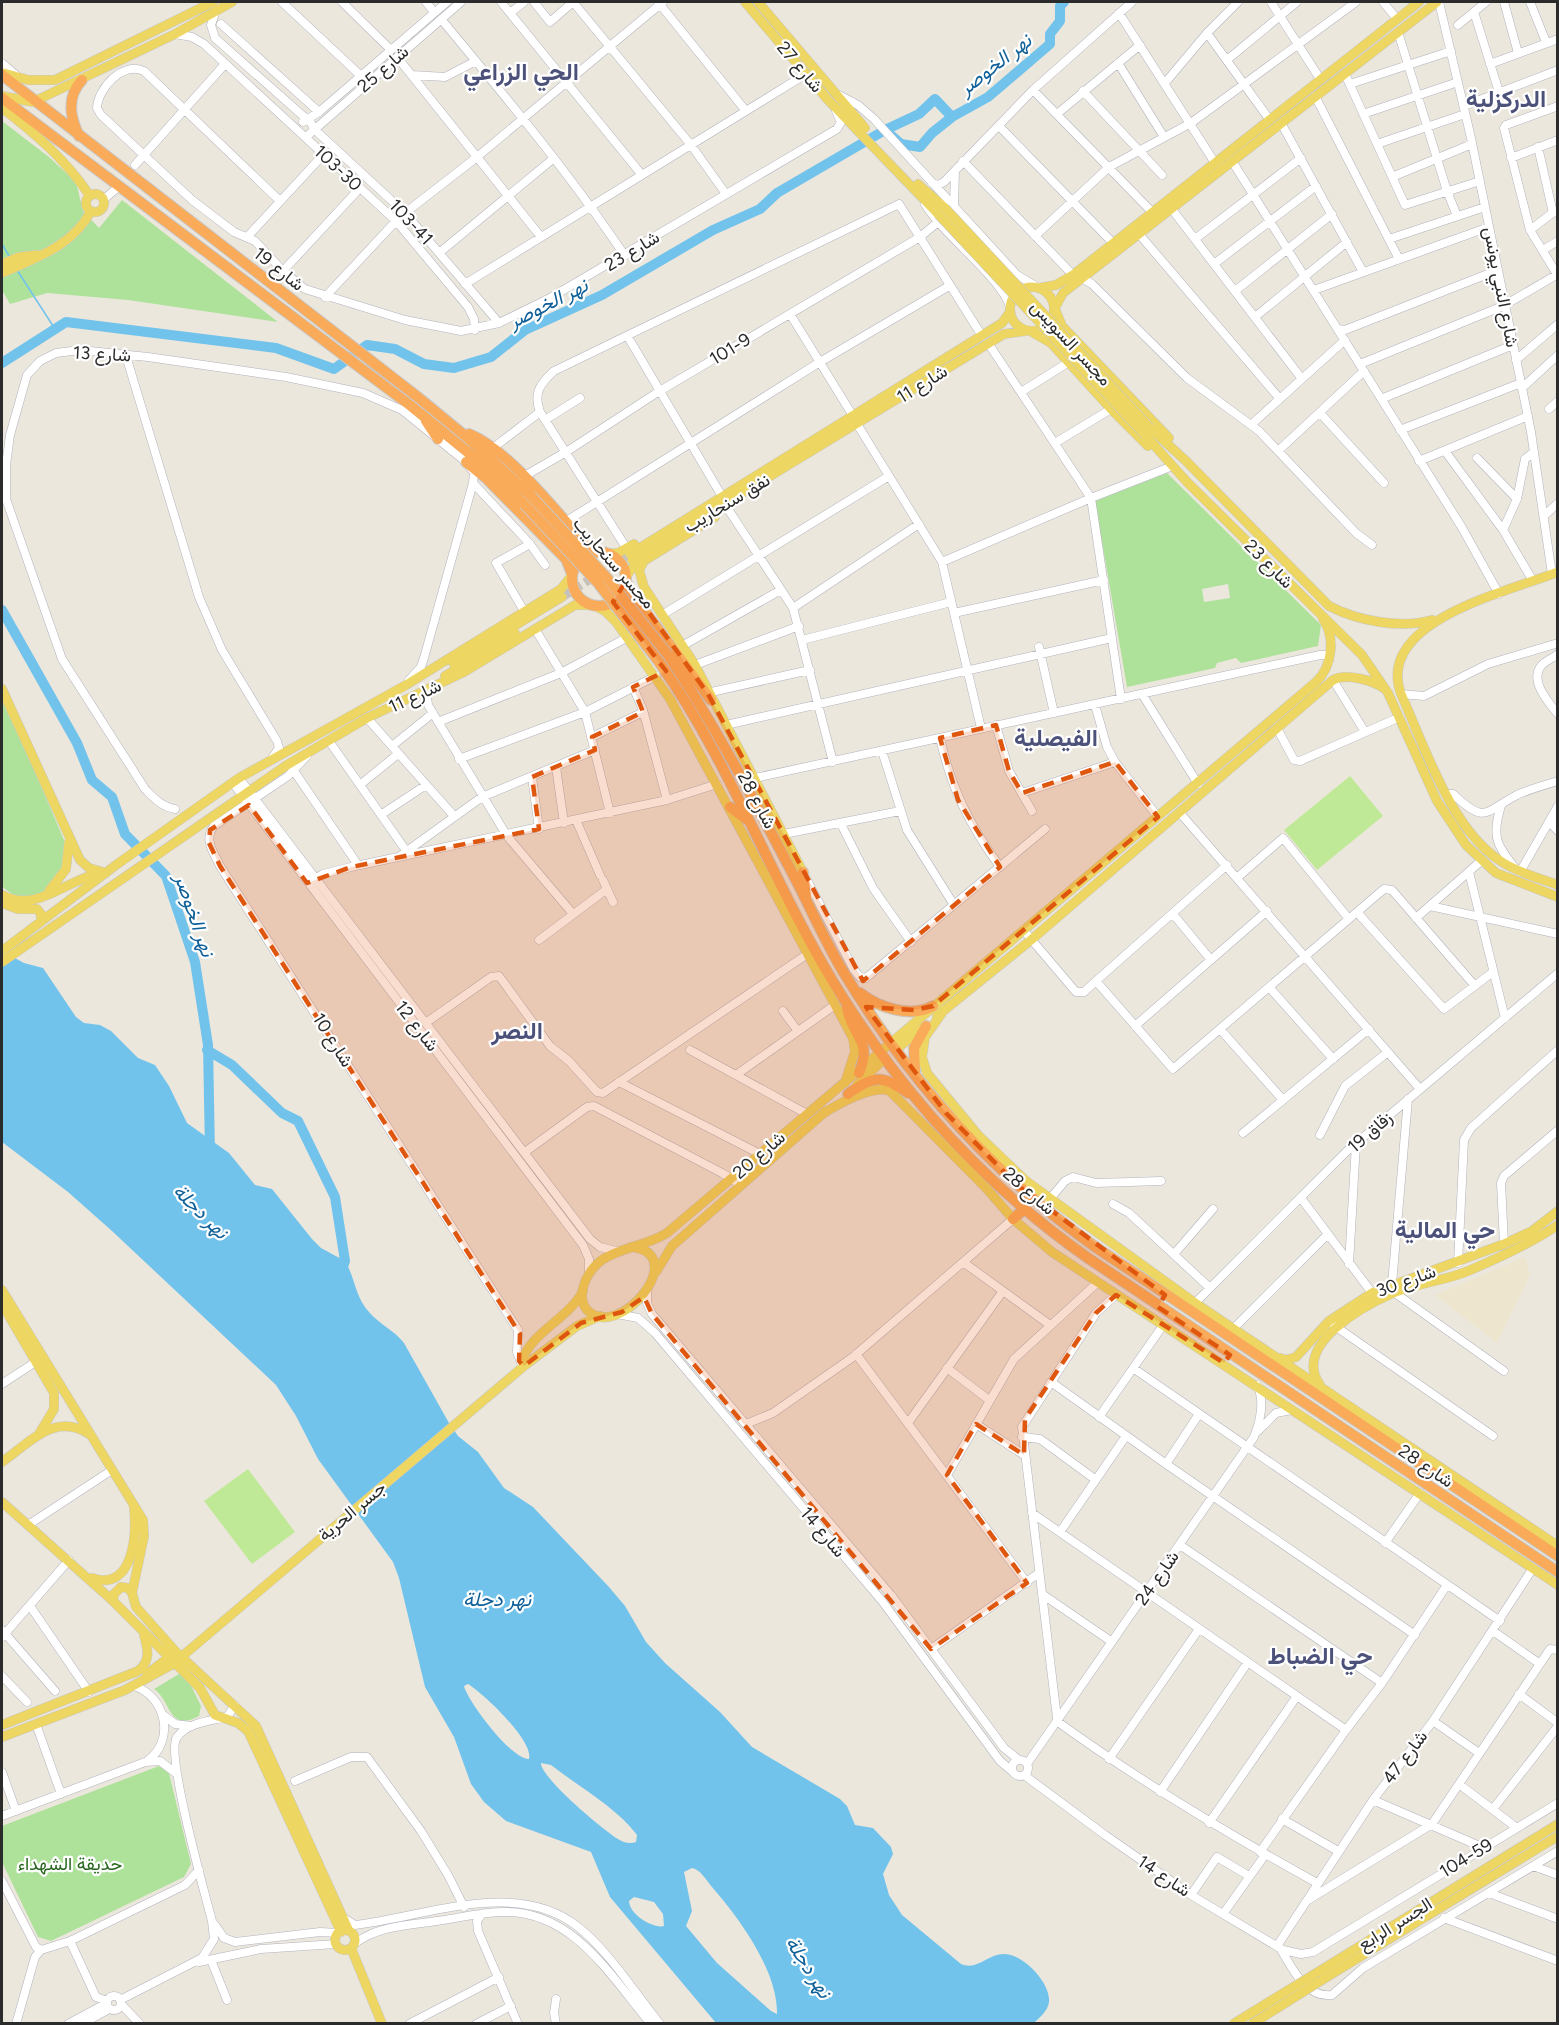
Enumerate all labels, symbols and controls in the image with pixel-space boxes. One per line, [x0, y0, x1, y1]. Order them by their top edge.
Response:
water label: نهر الخوصر [952, 27, 1038, 102]
street label: شارع 27 [771, 37, 828, 98]
street label: شارع 25 [353, 41, 414, 98]
district label: الحي الزراعي [463, 57, 579, 92]
district label: الدركزلية [1466, 84, 1546, 114]
street label: 103-30 [309, 140, 367, 196]
street label: 103-41 [384, 194, 438, 250]
street label: شارع النبي يونس [1475, 225, 1523, 350]
street label: شارع 23 [600, 226, 664, 277]
street label: شارع 19 [249, 242, 309, 296]
water label: نهر الخوصر [503, 272, 593, 335]
street label: مجسر السويس [1026, 296, 1116, 390]
street label: 101-9 [705, 328, 755, 370]
street label: شارع 13 [72, 342, 131, 367]
street label: شارع 11 [893, 360, 952, 409]
street label: نفق سنحاريب [680, 469, 774, 537]
street label: مجسر سنحاريب [568, 513, 660, 613]
street label: شارع 23 [1239, 535, 1298, 594]
street label: شارع 11 [385, 674, 445, 719]
district label: الفيصلية [1014, 723, 1098, 752]
street label: شارع 28 [732, 768, 781, 833]
water label: نهر الخوصر [168, 869, 221, 961]
street label: شارع 12 [390, 996, 444, 1056]
street label: شارع 10 [307, 1009, 358, 1072]
district label: النصر [490, 1016, 543, 1046]
street label: زقاق 19 [1343, 1107, 1397, 1157]
street label: شارع 20 [728, 1126, 790, 1184]
street label: شارع 28 [998, 1162, 1060, 1220]
water label: نهر دجلة [168, 1178, 234, 1245]
district label: حي المالية [1395, 1215, 1495, 1250]
street label: شارع 30 [1373, 1260, 1439, 1303]
street label: شارع 28 [1394, 1440, 1458, 1493]
street label: جسر الحرية [313, 1476, 391, 1546]
street label: شارع 14 [795, 1502, 850, 1562]
street label: شارع 24 [1130, 1546, 1185, 1610]
water label: نهر دجلة [463, 1587, 532, 1612]
district label: حي الضباط [1267, 1641, 1373, 1676]
street label: شارع 47 [1378, 1726, 1433, 1789]
street label: 104-59 [1435, 1834, 1497, 1882]
street label: شارع 14 [1133, 1850, 1195, 1903]
park label: حديقة الشهداء [18, 1853, 122, 1875]
street label: الجسر الرابع [1354, 1893, 1437, 1956]
water label: نهر دجلة [780, 1932, 838, 2004]

